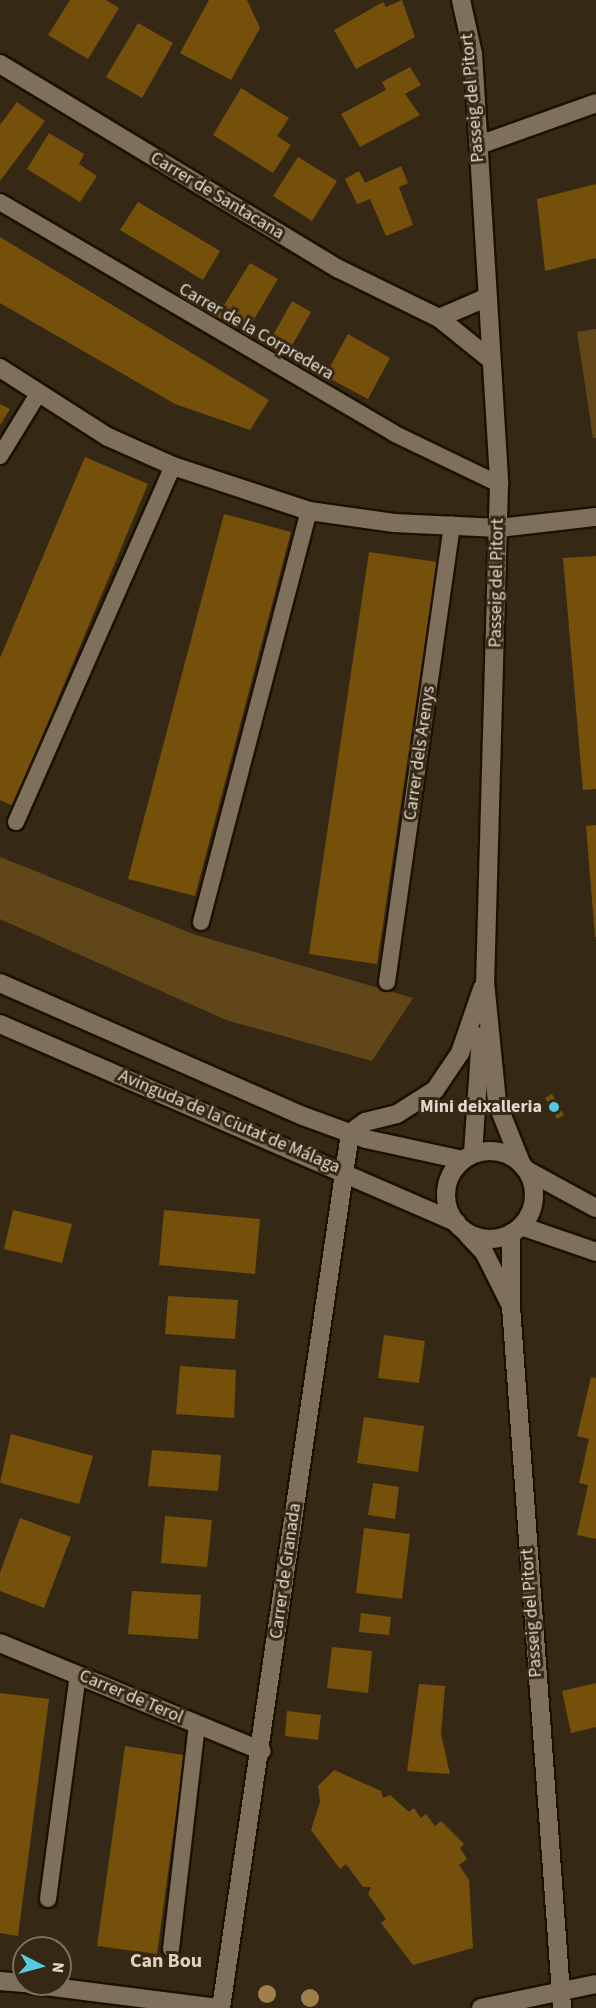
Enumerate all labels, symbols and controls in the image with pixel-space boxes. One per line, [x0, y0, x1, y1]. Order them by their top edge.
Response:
street label: Passeig del Pitort [457, 33, 489, 163]
street label: Carrer de Santacana [146, 148, 288, 244]
street label: Carrer de la Corpredera [175, 279, 337, 385]
street label: Passeig del Pitort [485, 518, 509, 648]
street label: Carrer dels Arenys [400, 684, 440, 822]
street label: Avinguda de la Ciutat de Málaga [115, 1065, 343, 1179]
place label: Mini deixalleria [420, 1096, 542, 1118]
marker: Mini deixalleria [547, 1100, 561, 1114]
street label: Carrer de Granada [266, 1502, 306, 1640]
street label: Passeig del Pitort [517, 1548, 547, 1678]
street label: Carrer de Terol [76, 1665, 186, 1729]
north arrow [12, 1936, 72, 1996]
district label: Can Bou [130, 1949, 202, 1973]
text: N [46, 1961, 69, 1974]

